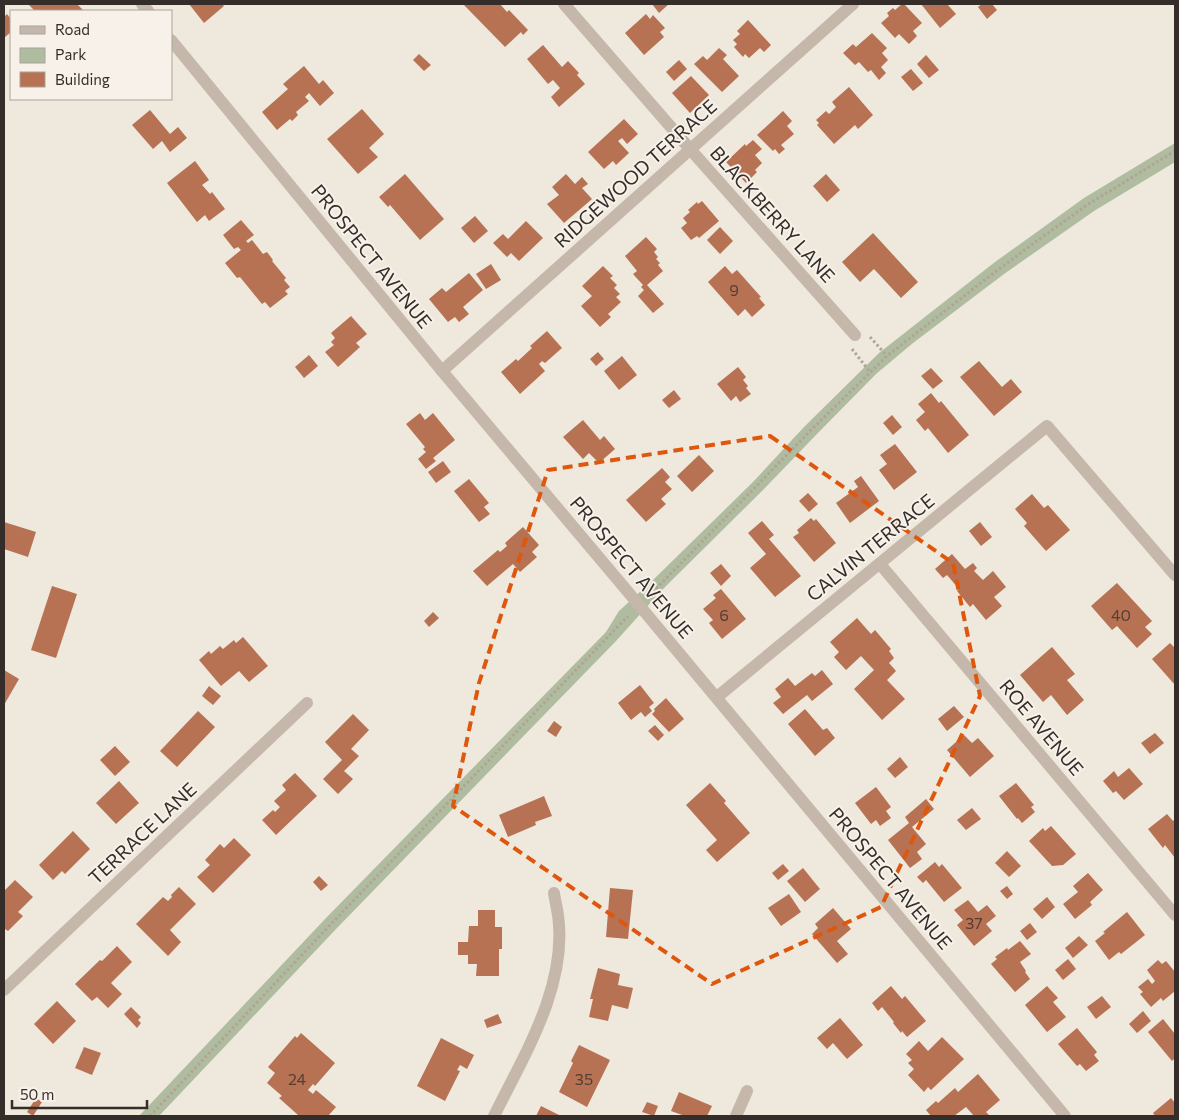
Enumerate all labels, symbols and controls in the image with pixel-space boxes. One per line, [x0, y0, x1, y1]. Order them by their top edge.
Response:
legend [10, 10, 172, 100]
text: Road [55, 20, 90, 38]
text: Park [55, 45, 86, 63]
text: Building [55, 70, 110, 88]
street label: RIDGEWOOD TERRACE [549, 94, 721, 252]
street label: BLACKBERRY LANE [706, 141, 840, 287]
street label: PROSPECT AVENUE [307, 179, 437, 333]
house number: 9 [729, 280, 739, 299]
street label: CALVIN TERRACE [802, 488, 938, 606]
street label: PROSPECT AVENUE [566, 491, 698, 643]
house number: 6 [719, 605, 729, 624]
house number: 40 [1111, 605, 1131, 624]
street label: ROE AVENUE [995, 674, 1089, 780]
street label: TERRACE LANE [83, 777, 201, 889]
street label: PROSPECT AVENUE [825, 802, 957, 954]
house number: 37 [965, 913, 983, 932]
house number: 24 [288, 1069, 306, 1088]
house number: 35 [575, 1069, 593, 1088]
scale bar [12, 1078, 148, 1110]
text: 50 m [20, 1085, 54, 1103]

